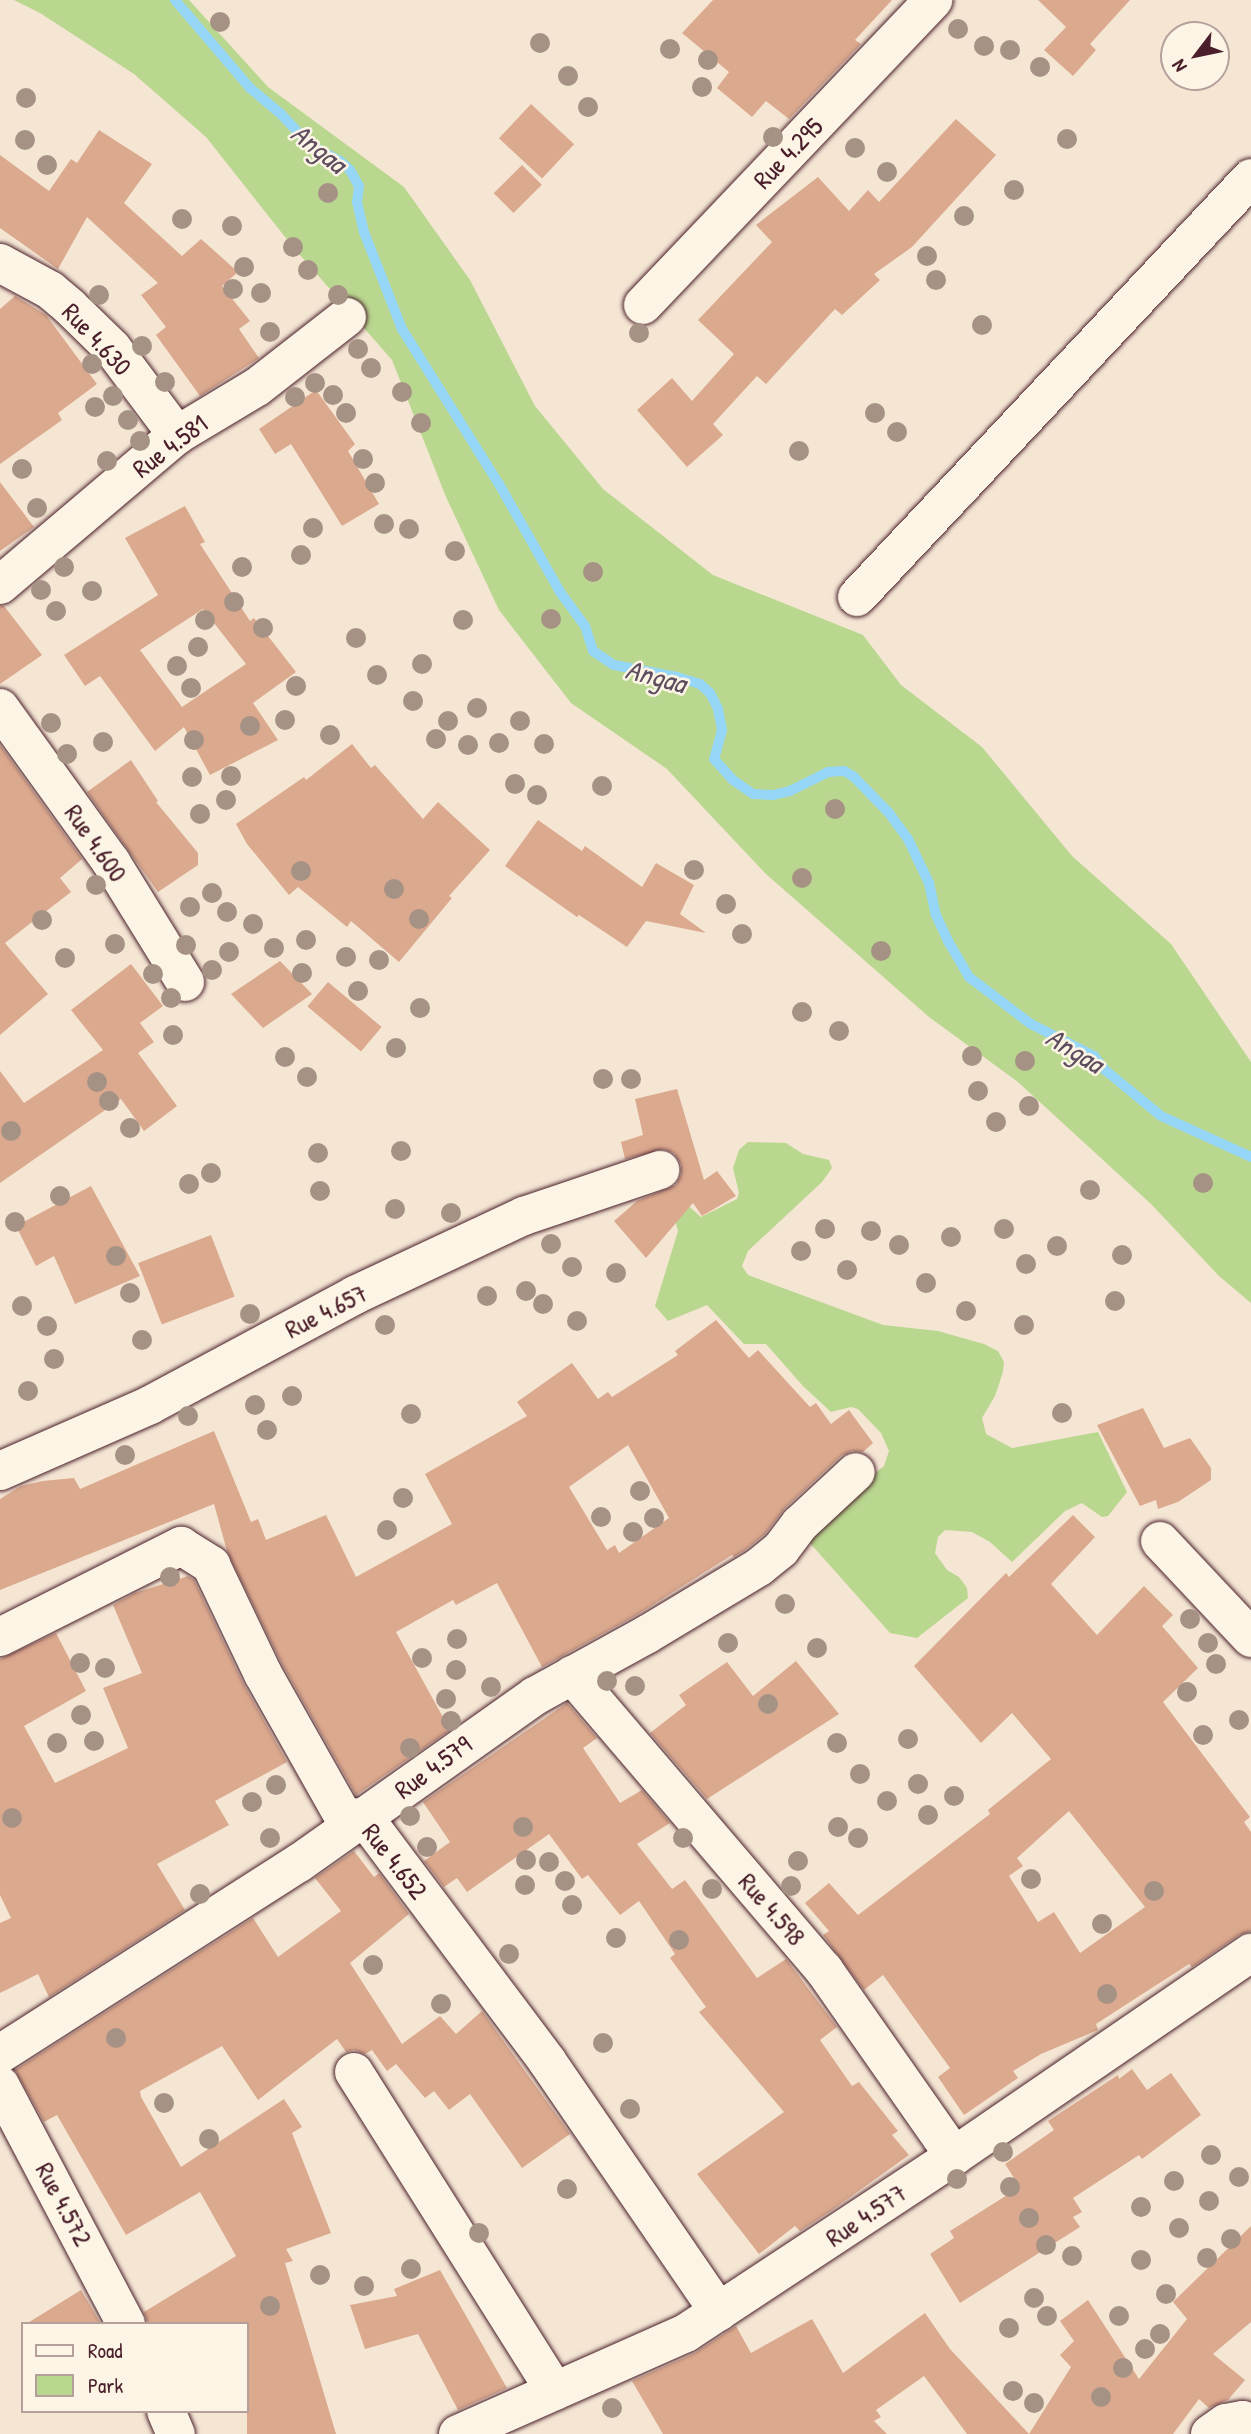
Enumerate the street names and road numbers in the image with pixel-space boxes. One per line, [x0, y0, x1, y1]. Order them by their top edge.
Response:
street label: Rue 4.295 [747, 111, 829, 195]
street label: Rue 4.630 [56, 296, 138, 382]
street label: Rue 4.581 [126, 408, 214, 484]
street label: Rue 4.600 [58, 798, 134, 888]
street label: Rue 4.657 [280, 1277, 372, 1345]
street label: Rue 4.579 [389, 1729, 477, 1805]
street label: Rue 4.652 [356, 1817, 434, 1905]
street label: Rue 4.598 [732, 1866, 812, 1952]
street label: Rue 4.572 [29, 2157, 99, 2251]
street label: Rue 4.577 [820, 2177, 912, 2253]

